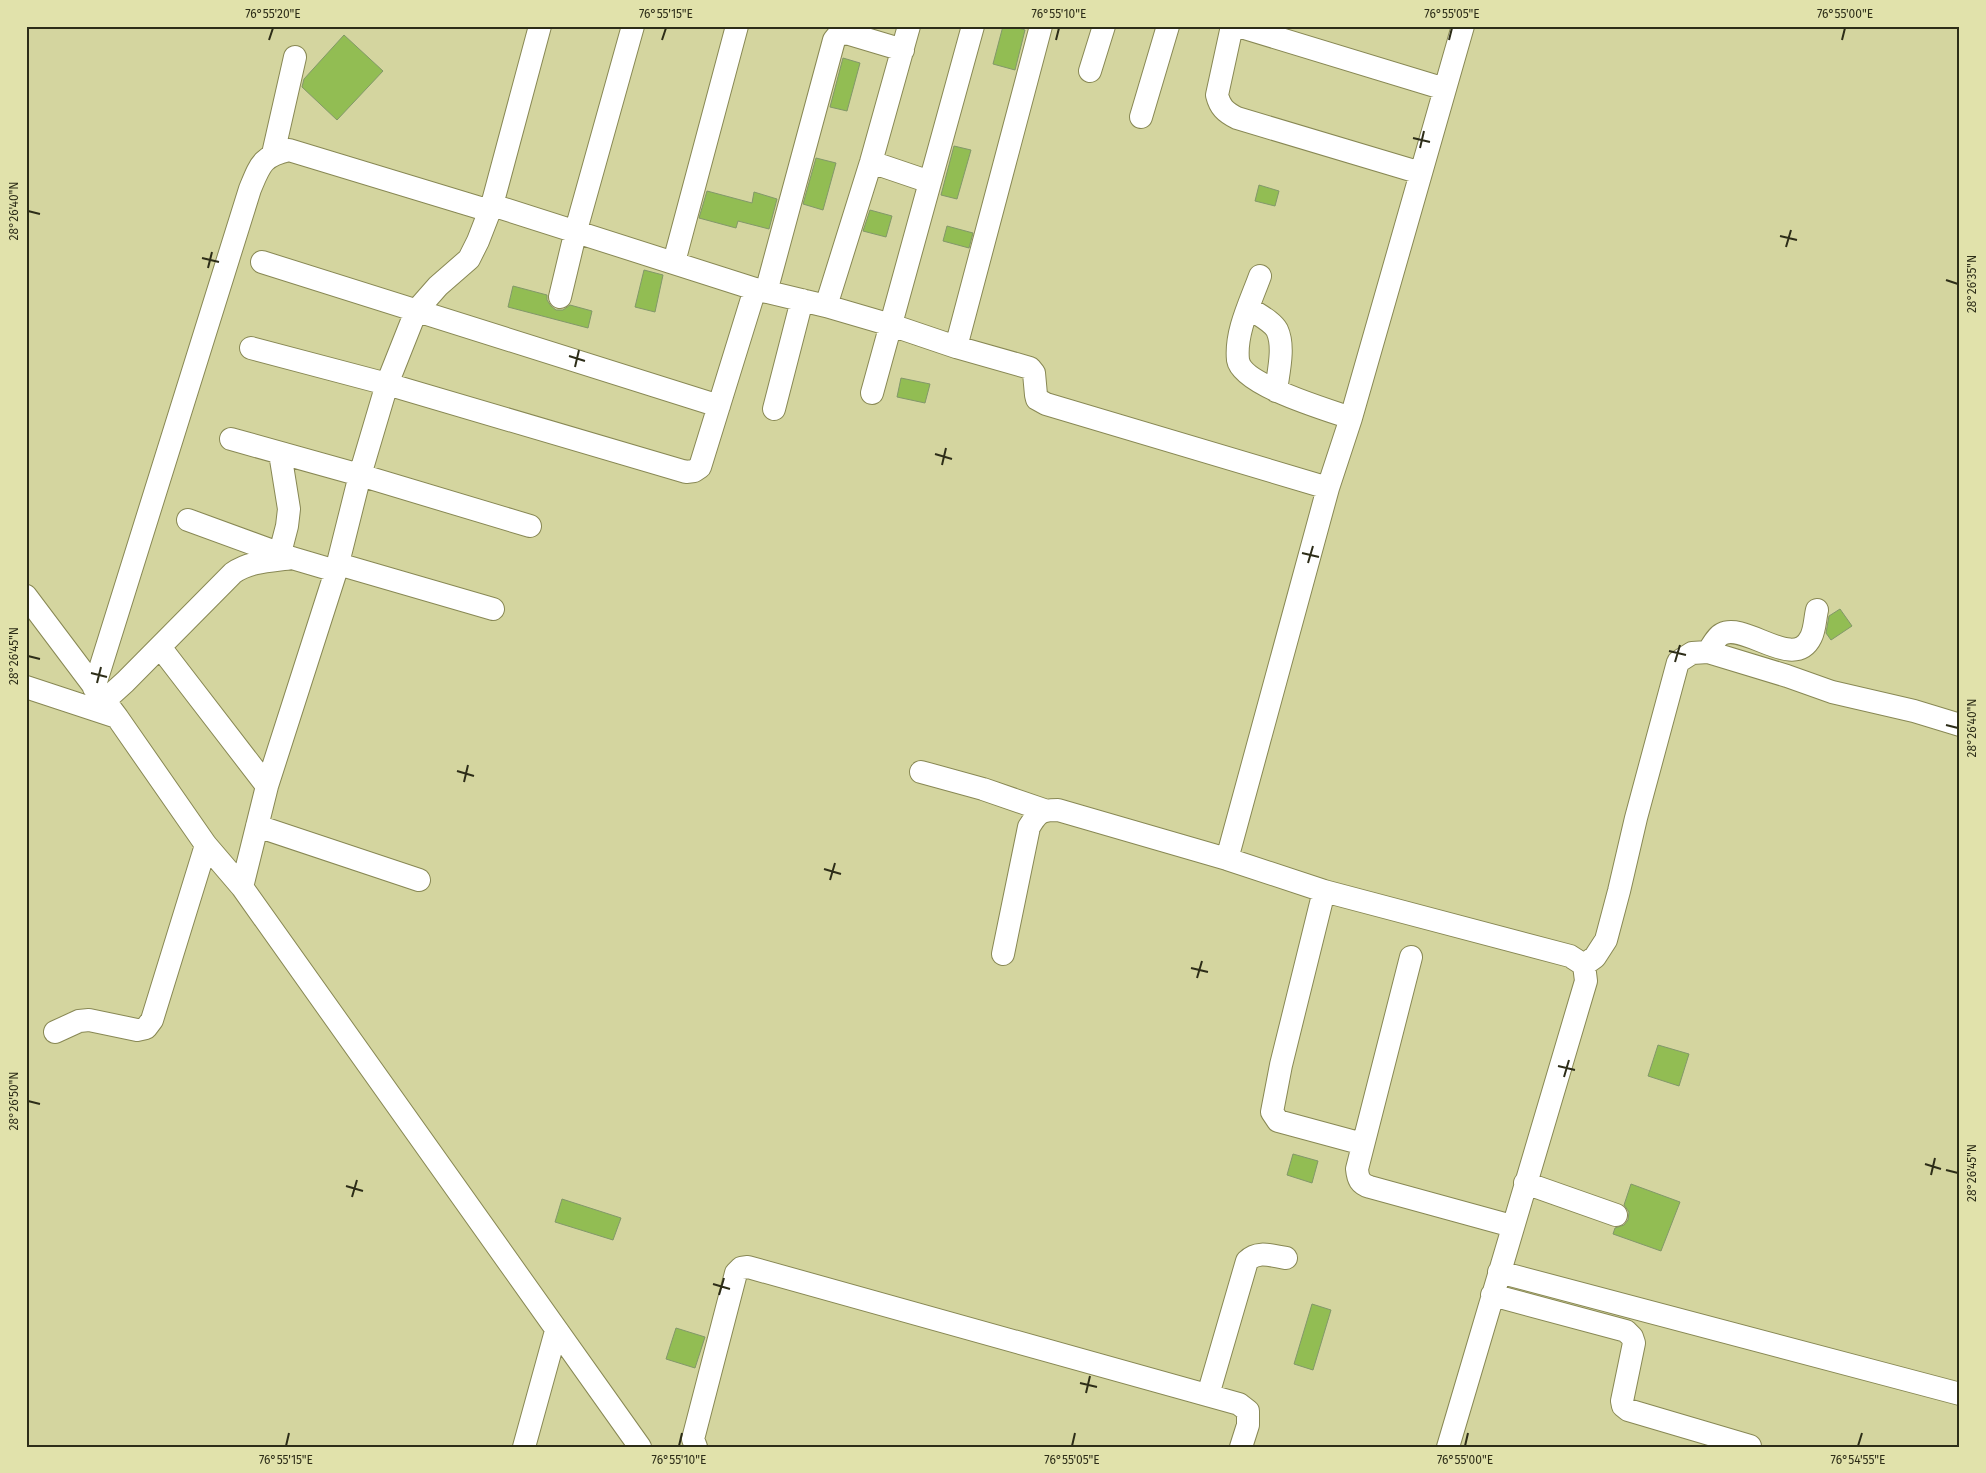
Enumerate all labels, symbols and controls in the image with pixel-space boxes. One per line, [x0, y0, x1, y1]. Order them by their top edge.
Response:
text: 76°55'20"E [245, 7, 301, 21]
text: 76°55'15"E [639, 7, 693, 21]
text: 76°55'10"E [1032, 7, 1086, 21]
text: 76°55'05"E [1424, 7, 1480, 21]
text: 76°55'00"E [1817, 7, 1873, 21]
text: 28°26'40"N [7, 181, 21, 241]
text: 28°26'35"N [1965, 255, 1979, 313]
text: 28°26'45"N [7, 627, 21, 685]
text: 28°26'40"N [1965, 698, 1979, 758]
text: 28°26'50"N [7, 1071, 21, 1131]
text: 28°26'45"N [1965, 1144, 1979, 1202]
text: 76°55'15"E [259, 1453, 313, 1467]
text: 76°55'10"E [652, 1453, 706, 1467]
text: 76°55'05"E [1044, 1453, 1100, 1467]
text: 76°55'00"E [1437, 1453, 1493, 1467]
text: 76°54'55"E [1831, 1453, 1885, 1467]

